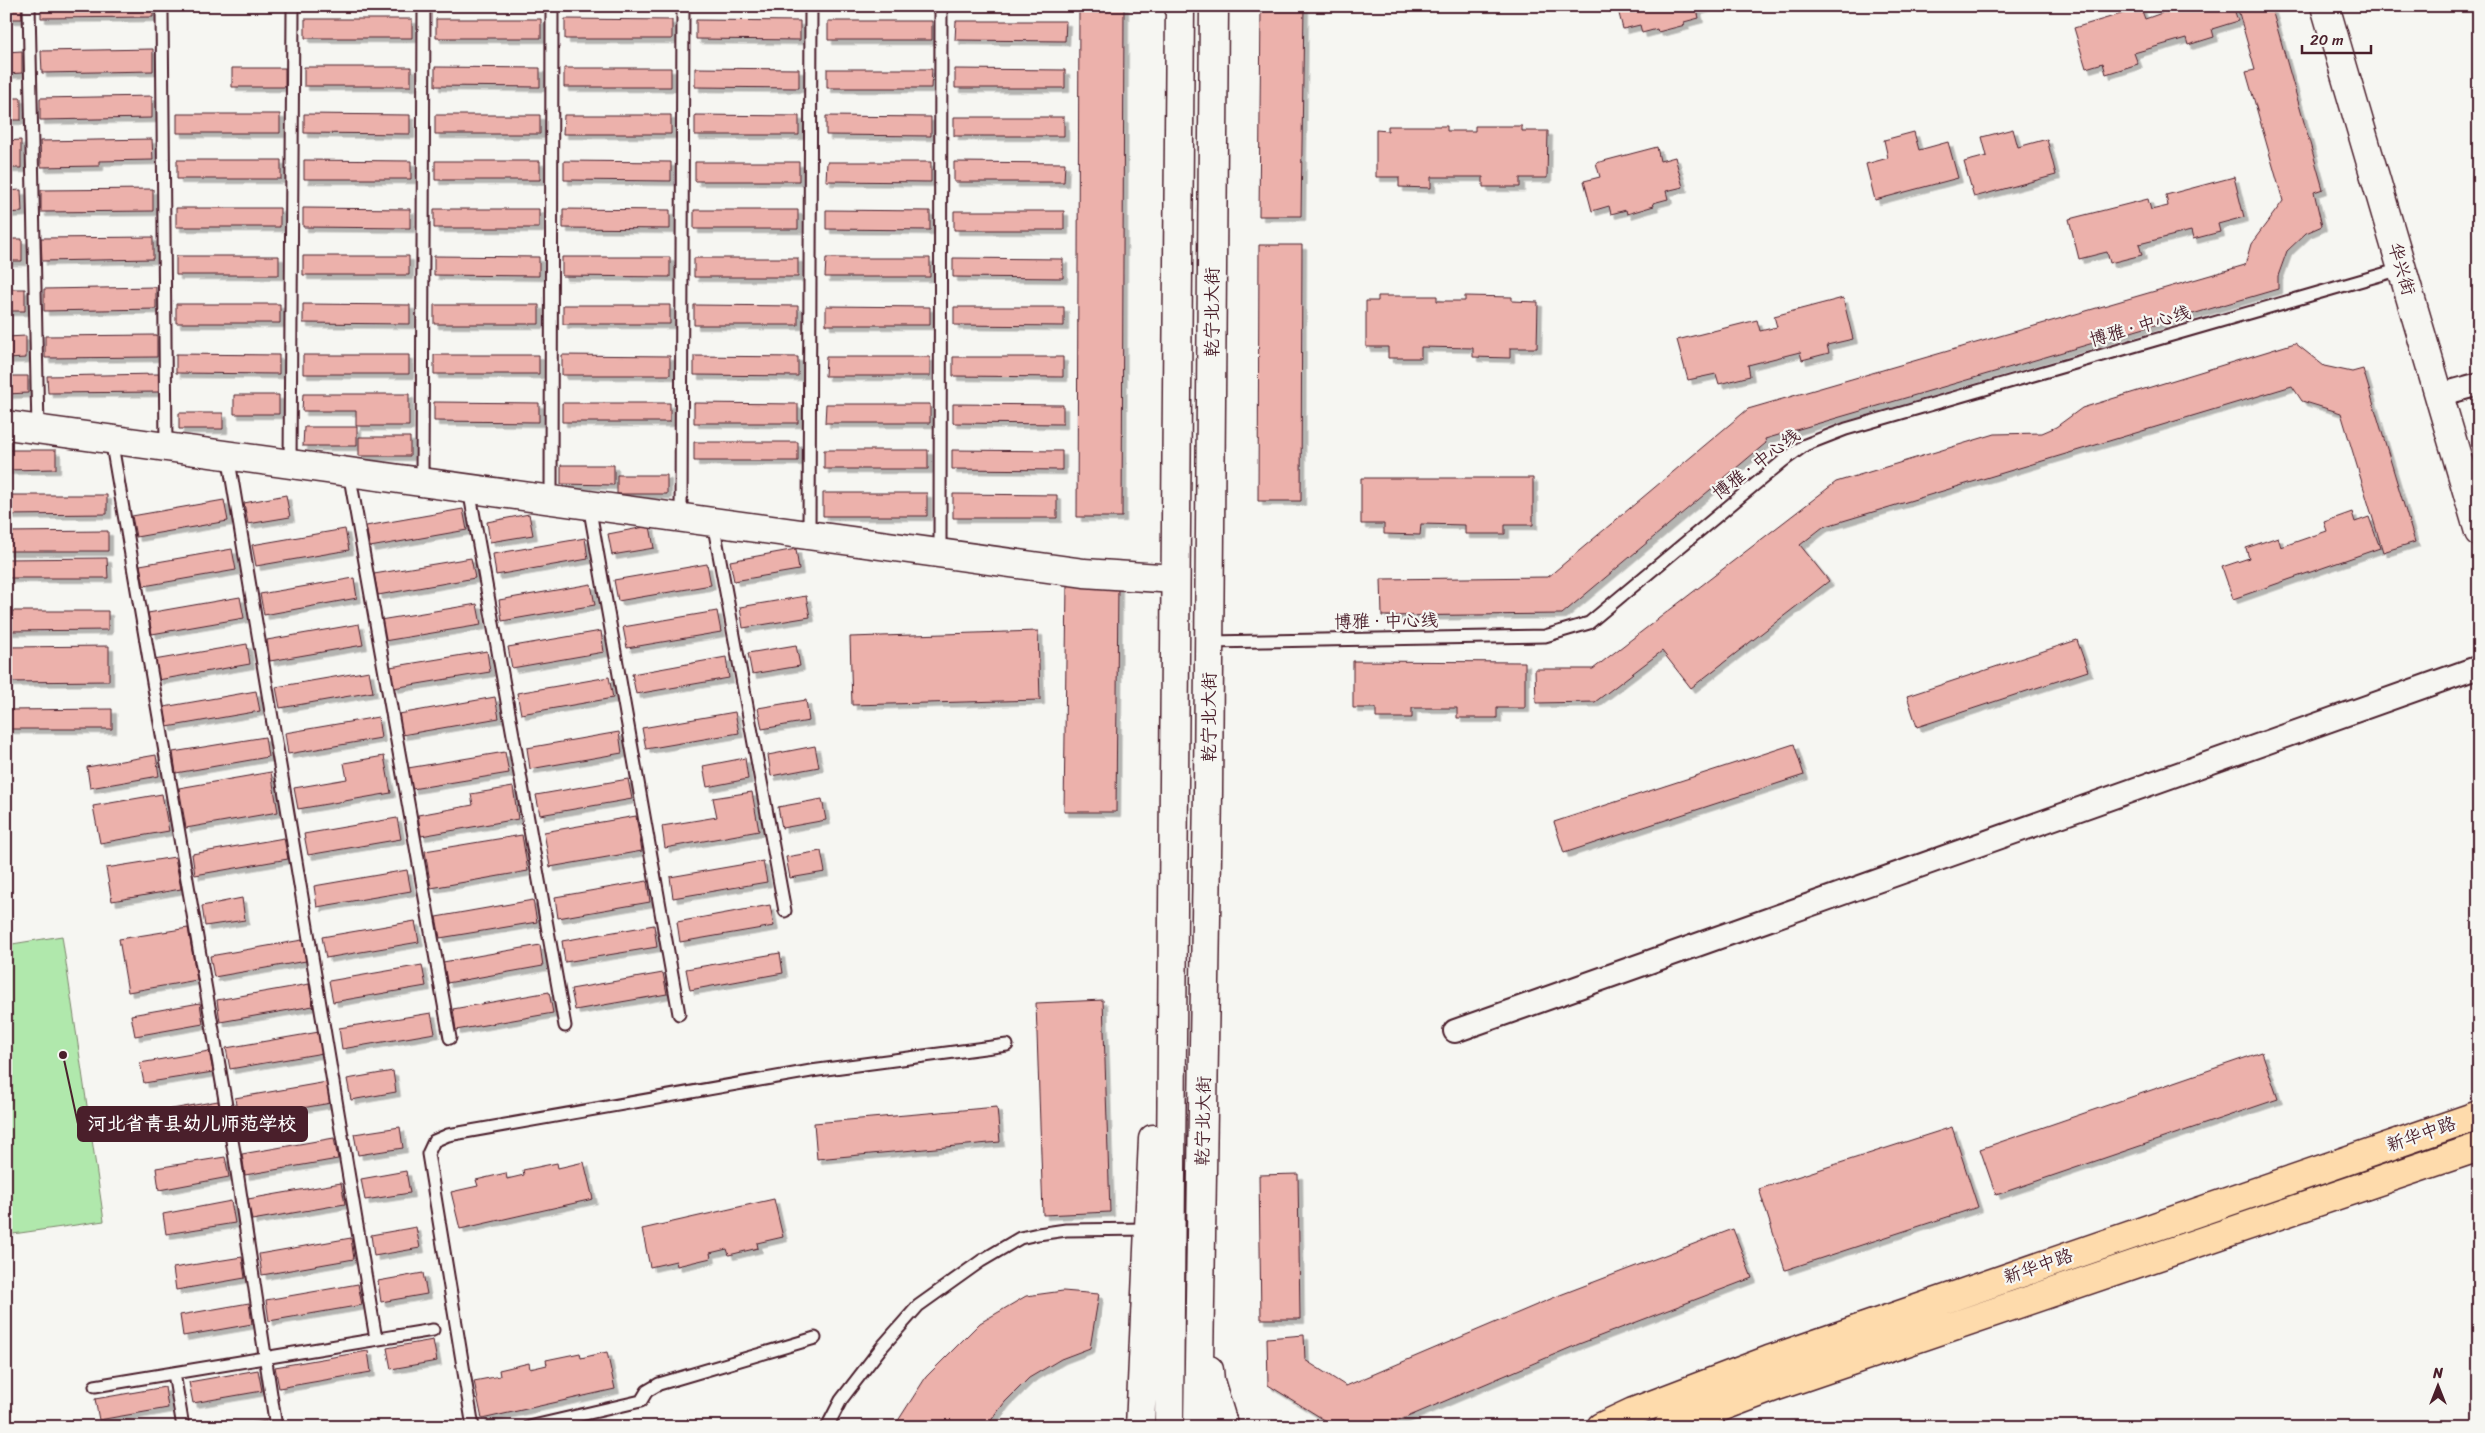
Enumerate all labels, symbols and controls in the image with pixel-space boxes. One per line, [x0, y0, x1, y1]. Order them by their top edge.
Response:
scale bar [2302, 22, 2371, 54]
text: 20 m [2310, 27, 2344, 53]
street label: 华兴街 [2379, 239, 2425, 299]
street label: 乾宁北大街 [1196, 267, 1228, 357]
street label: 博雅 · 中心线 [2086, 296, 2194, 356]
street label: 博雅 · 中心线 [1705, 420, 1807, 508]
street label: 博雅 · 中心线 [1334, 604, 1438, 638]
street label: 乾宁北大街 [1193, 672, 1225, 762]
street label: 乾宁北大街 [1186, 1076, 1220, 1166]
callout: 河北省青县幼儿师范学校 [78, 1107, 307, 1141]
text: 河北省青县幼儿师范学校 [87, 1107, 297, 1140]
street label: 新华中路 [2382, 1107, 2460, 1161]
street label: 新华中路 [1999, 1239, 2077, 1293]
north arrow [2412, 1360, 2462, 1410]
text: N [2432, 1361, 2443, 1386]

